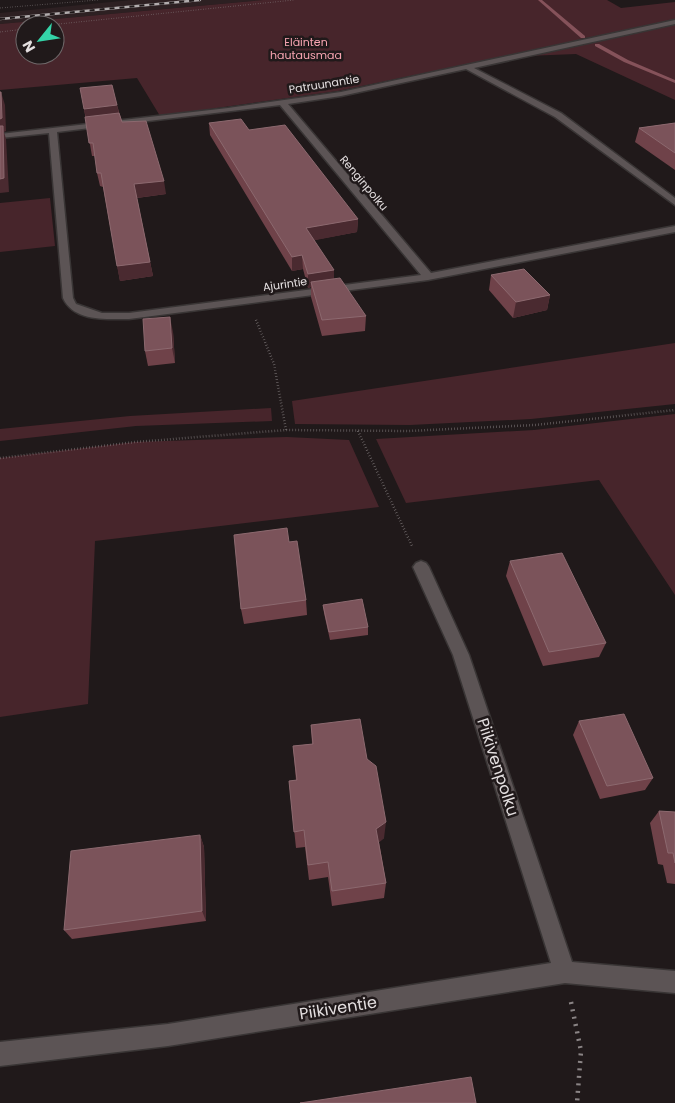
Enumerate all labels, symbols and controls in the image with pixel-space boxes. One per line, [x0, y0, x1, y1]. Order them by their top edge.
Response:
north arrow [15, 15, 65, 65]
park label: Eläinten hautausmaa [270, 34, 342, 63]
text: N [17, 37, 40, 56]
street label: Patruunantie [288, 71, 361, 97]
street label: Renginpolku [336, 152, 392, 214]
street label: Ajurintie [262, 273, 308, 295]
street label: Piikivenpolku [471, 715, 525, 819]
street label: Piikiventie [298, 991, 378, 1025]

